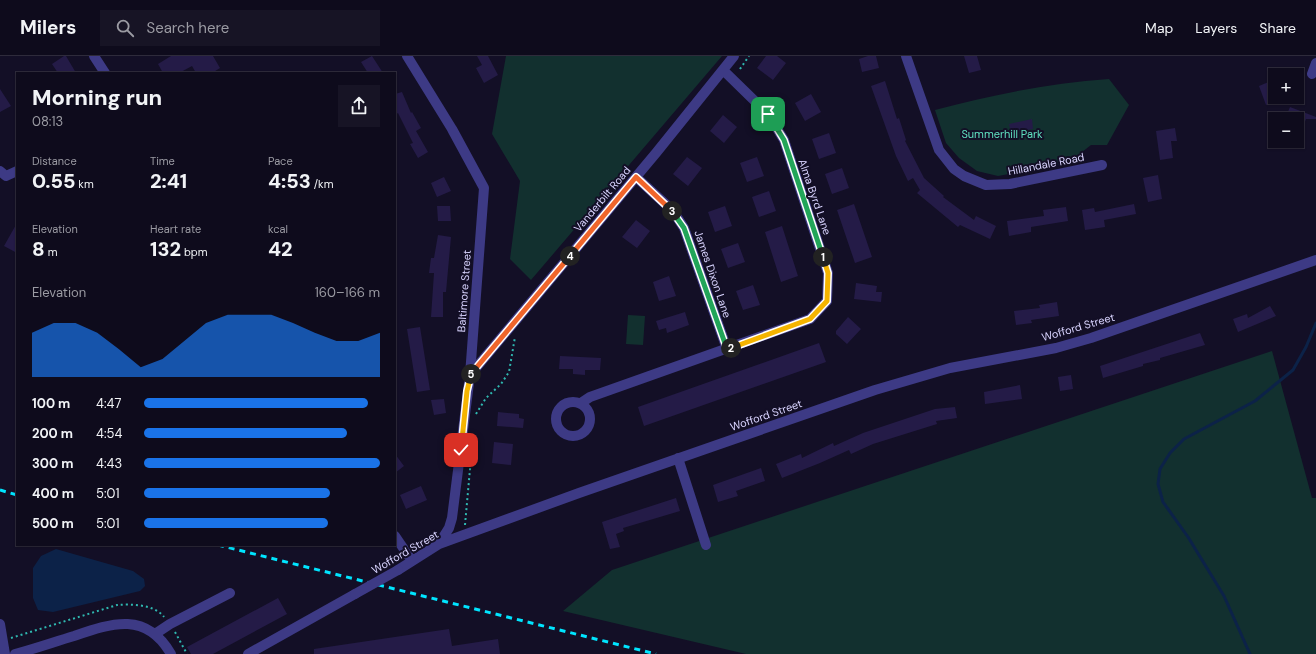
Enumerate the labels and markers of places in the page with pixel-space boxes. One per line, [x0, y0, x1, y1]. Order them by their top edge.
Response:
pin [751, 97, 785, 131]
pin: 3 [662, 201, 682, 221]
pin: 4 [560, 246, 580, 266]
pin: 1 [813, 247, 833, 267]
pin: 2 [721, 338, 741, 358]
pin: 5 [461, 364, 481, 384]
pin [444, 433, 478, 467]

